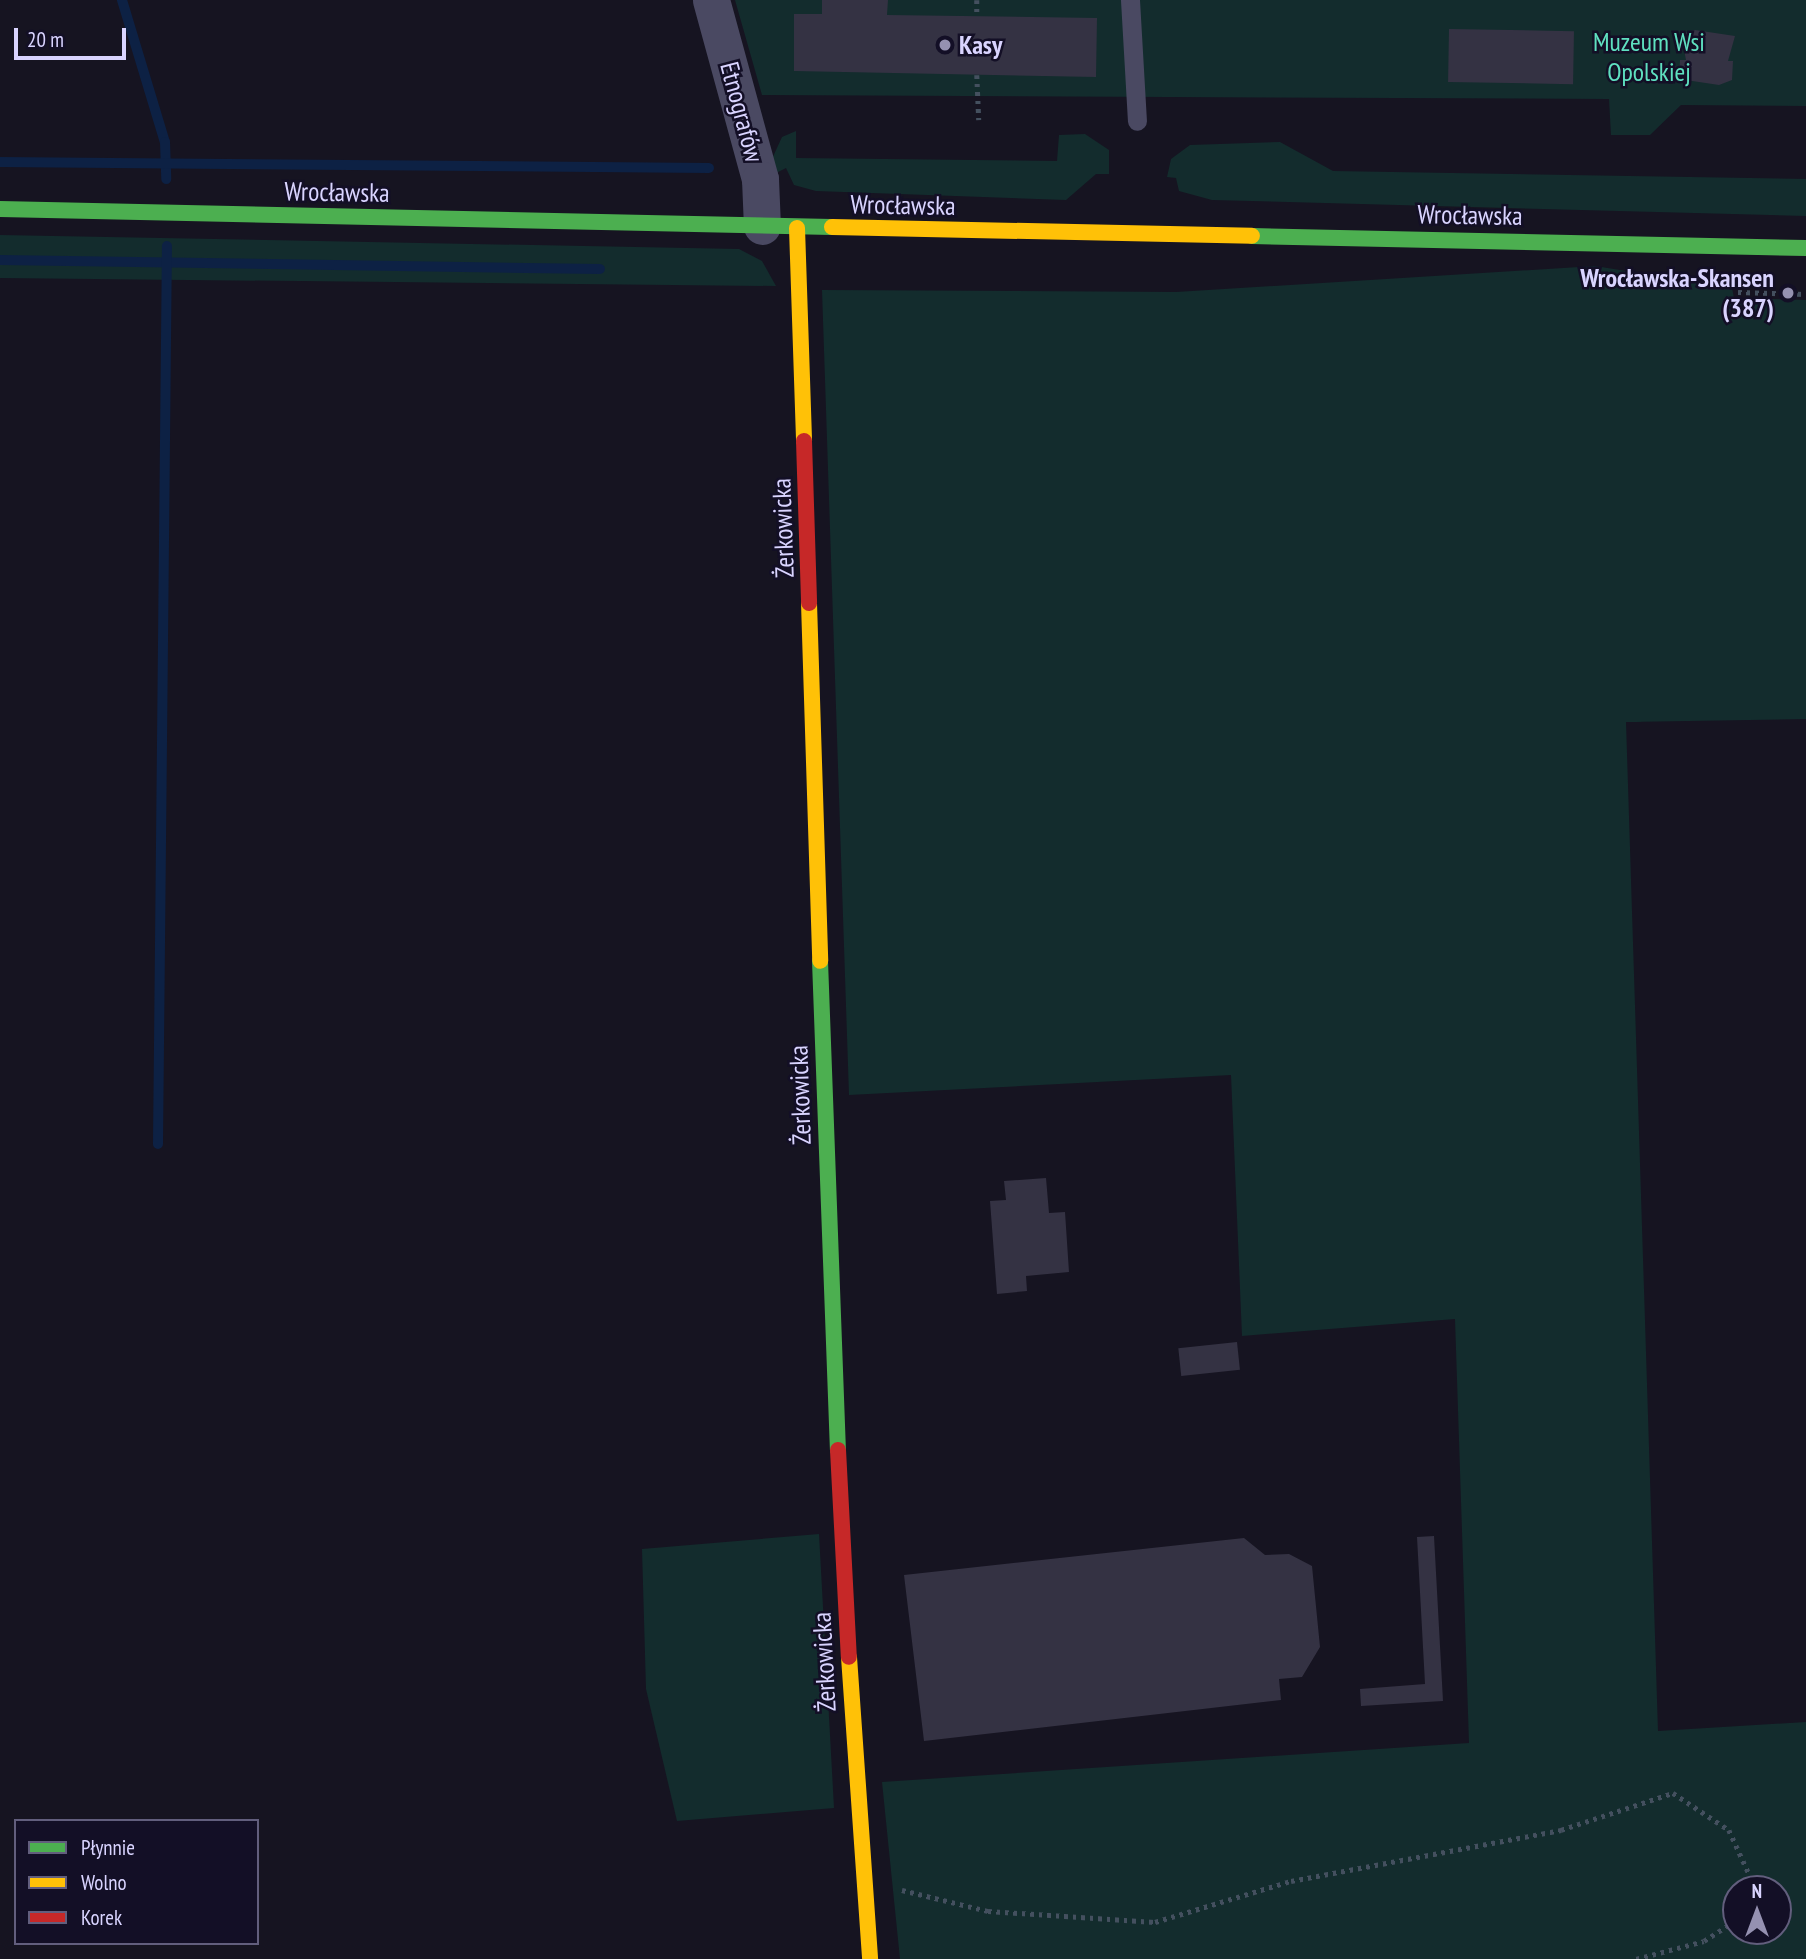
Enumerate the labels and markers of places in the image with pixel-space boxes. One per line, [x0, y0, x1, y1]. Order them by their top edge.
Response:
place label: Kasy [959, 29, 1002, 61]
marker: Kasy [937, 37, 953, 53]
place label: Wrocławska-Skansen (387) [1580, 262, 1774, 324]
marker: Wrocławska-Skansen (387) [1780, 285, 1796, 301]

